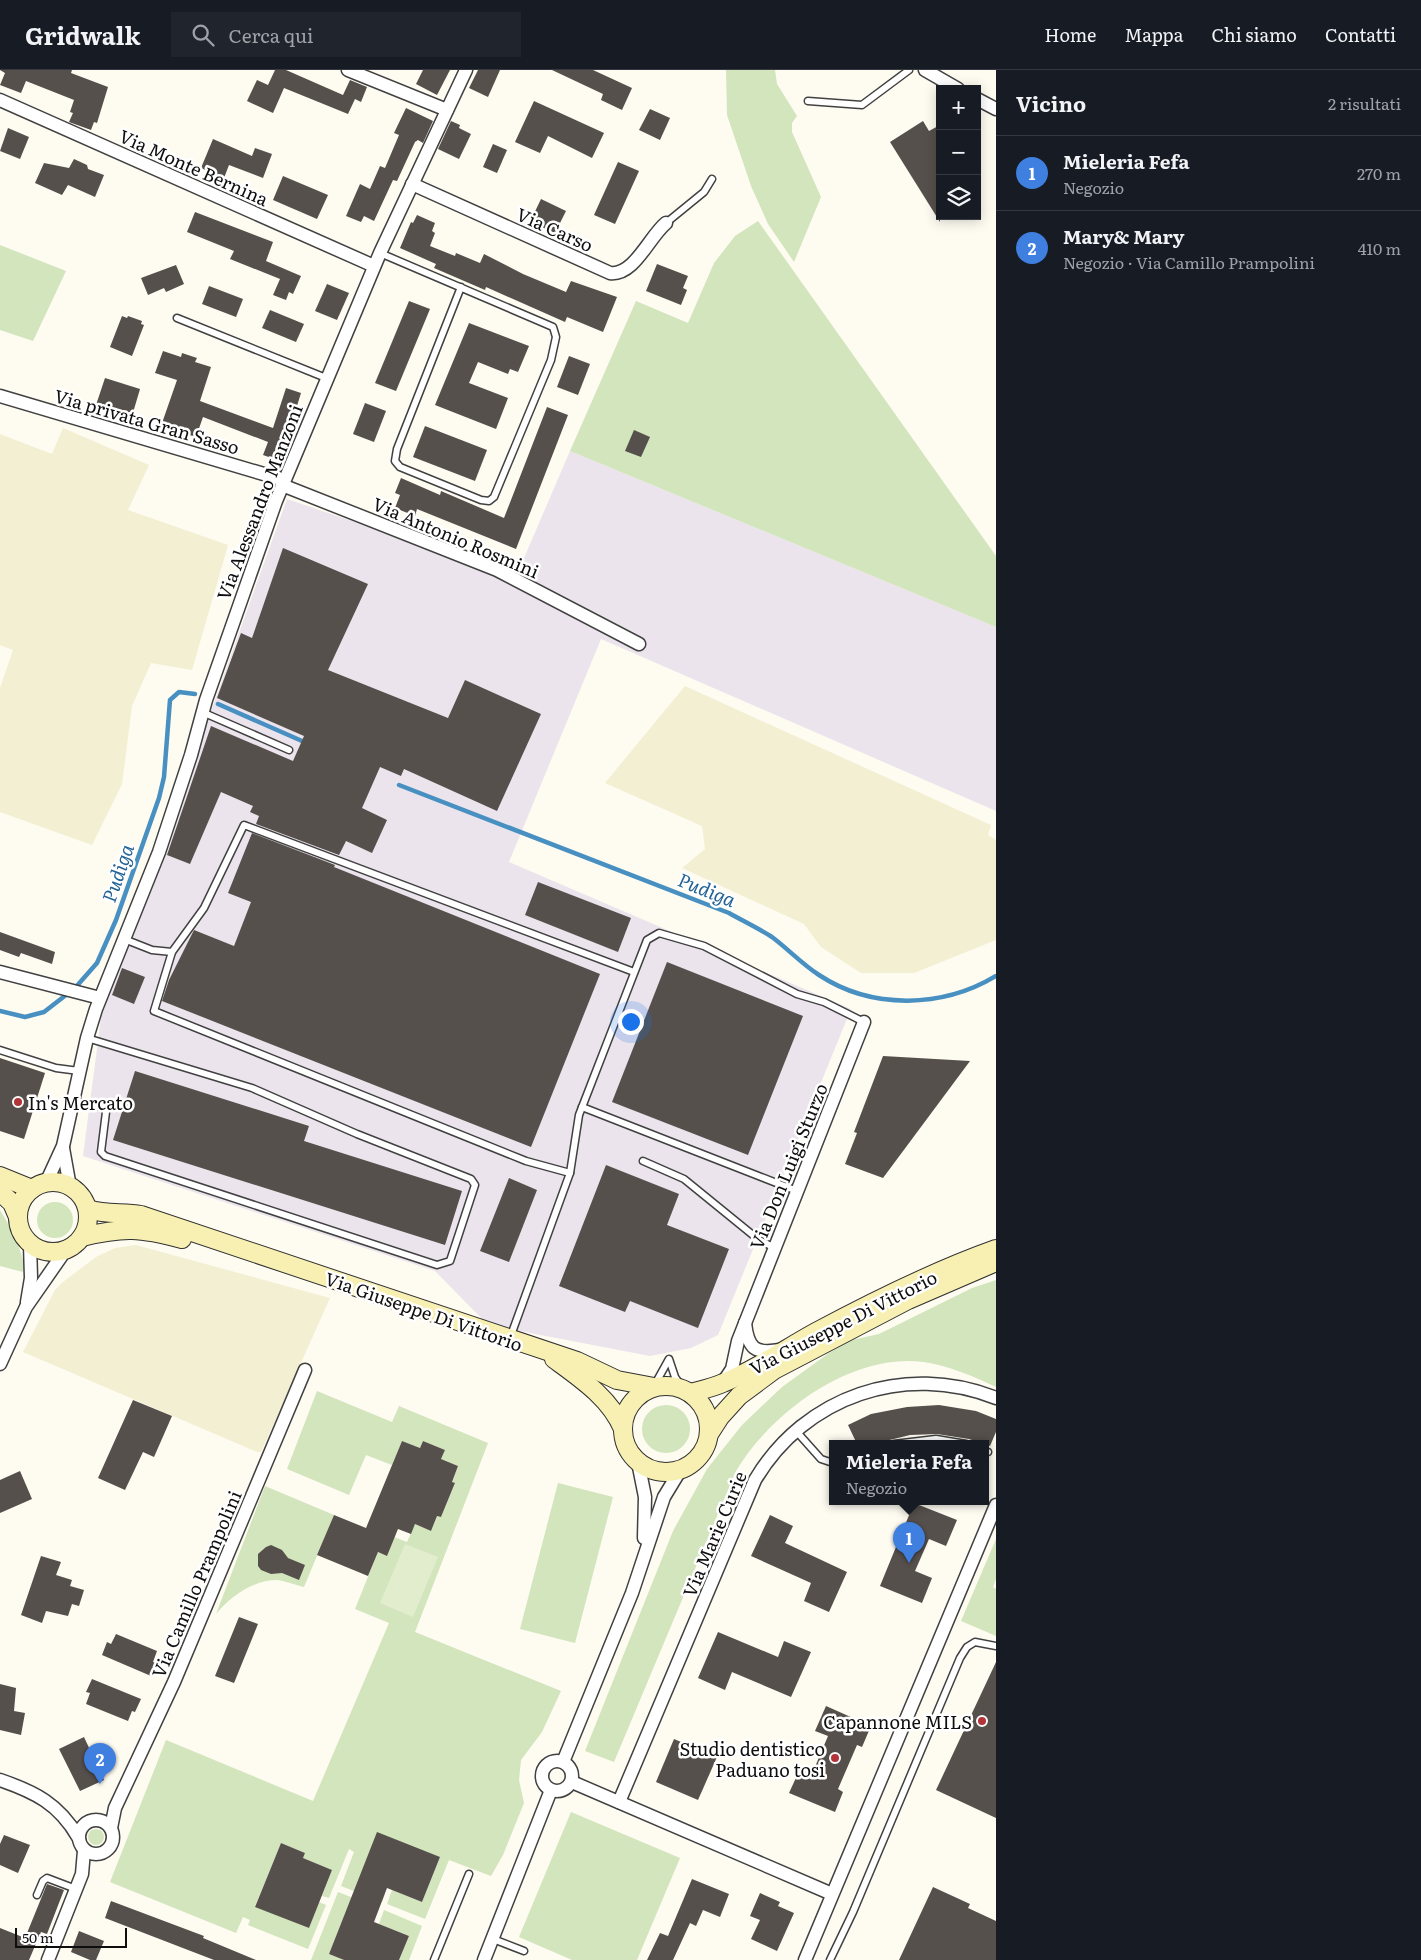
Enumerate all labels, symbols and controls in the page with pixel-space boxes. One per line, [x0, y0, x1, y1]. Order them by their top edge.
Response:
search box [171, 12, 521, 57]
text: Gridwalk [25, 17, 141, 52]
icon: search [189, 21, 217, 49]
text: Cerca qui [229, 21, 313, 49]
text: Home [1044, 21, 1096, 48]
text: Mappa [1124, 21, 1183, 48]
text: Chi siamo [1211, 21, 1297, 48]
text: Contatti [1325, 21, 1396, 48]
map controls [936, 85, 981, 220]
button: + [936, 85, 981, 130]
text: Vicino [1016, 87, 1086, 118]
text: 2 risultati [1328, 91, 1401, 115]
street label: Via Monte Bernina [115, 122, 273, 212]
button: − [936, 130, 981, 175]
text: Mieleria Fefa [1063, 147, 1189, 175]
text: 1 [1029, 161, 1035, 185]
text: 270 m [1357, 161, 1401, 185]
button: layers [936, 175, 981, 220]
text: Negozio [1063, 175, 1124, 199]
street label: Via Carso [512, 200, 598, 258]
text: Mary& Mary [1063, 222, 1184, 250]
text: 2 [1028, 236, 1036, 260]
text: 410 m [1358, 236, 1401, 260]
text: Negozio · Via Camillo Prampolini [1063, 250, 1315, 274]
street label: Via privata Gran Sasso [51, 382, 243, 460]
street label: Via Alessandro Manzoni [209, 400, 309, 604]
street label: Via Antonio Rosmini [369, 490, 543, 584]
water label: Pudiga [94, 840, 140, 906]
water label: Pudiga [674, 865, 740, 913]
your location [618, 1009, 644, 1035]
street label: Via Don Luigi Sturzo [742, 1079, 834, 1253]
place label: In's Mercato [28, 1089, 133, 1116]
marker: In's Mercato [12, 1096, 24, 1108]
street label: Via Giuseppe Di Vittorio [745, 1263, 941, 1381]
street label: Via Giuseppe Di Vittorio [322, 1264, 526, 1358]
popup [829, 1440, 989, 1505]
text: Mieleria Fefa [846, 1447, 972, 1475]
street label: Via Marie Curie [675, 1467, 753, 1601]
text: Negozio [846, 1475, 907, 1499]
street label: Via Camillo Prampolini [144, 1486, 248, 1682]
pin: 1 [893, 1522, 925, 1563]
place label: Capannone MILS [823, 1708, 972, 1735]
marker: Capannone MILS [976, 1715, 988, 1727]
place label: Studio dentistico Paduano tosi [679, 1735, 825, 1783]
pin: 2 [84, 1743, 116, 1784]
marker: Studio dentistico Paduano tosi [829, 1752, 841, 1764]
scale bar [15, 1925, 128, 1948]
text: 50 m [22, 1927, 54, 1947]

